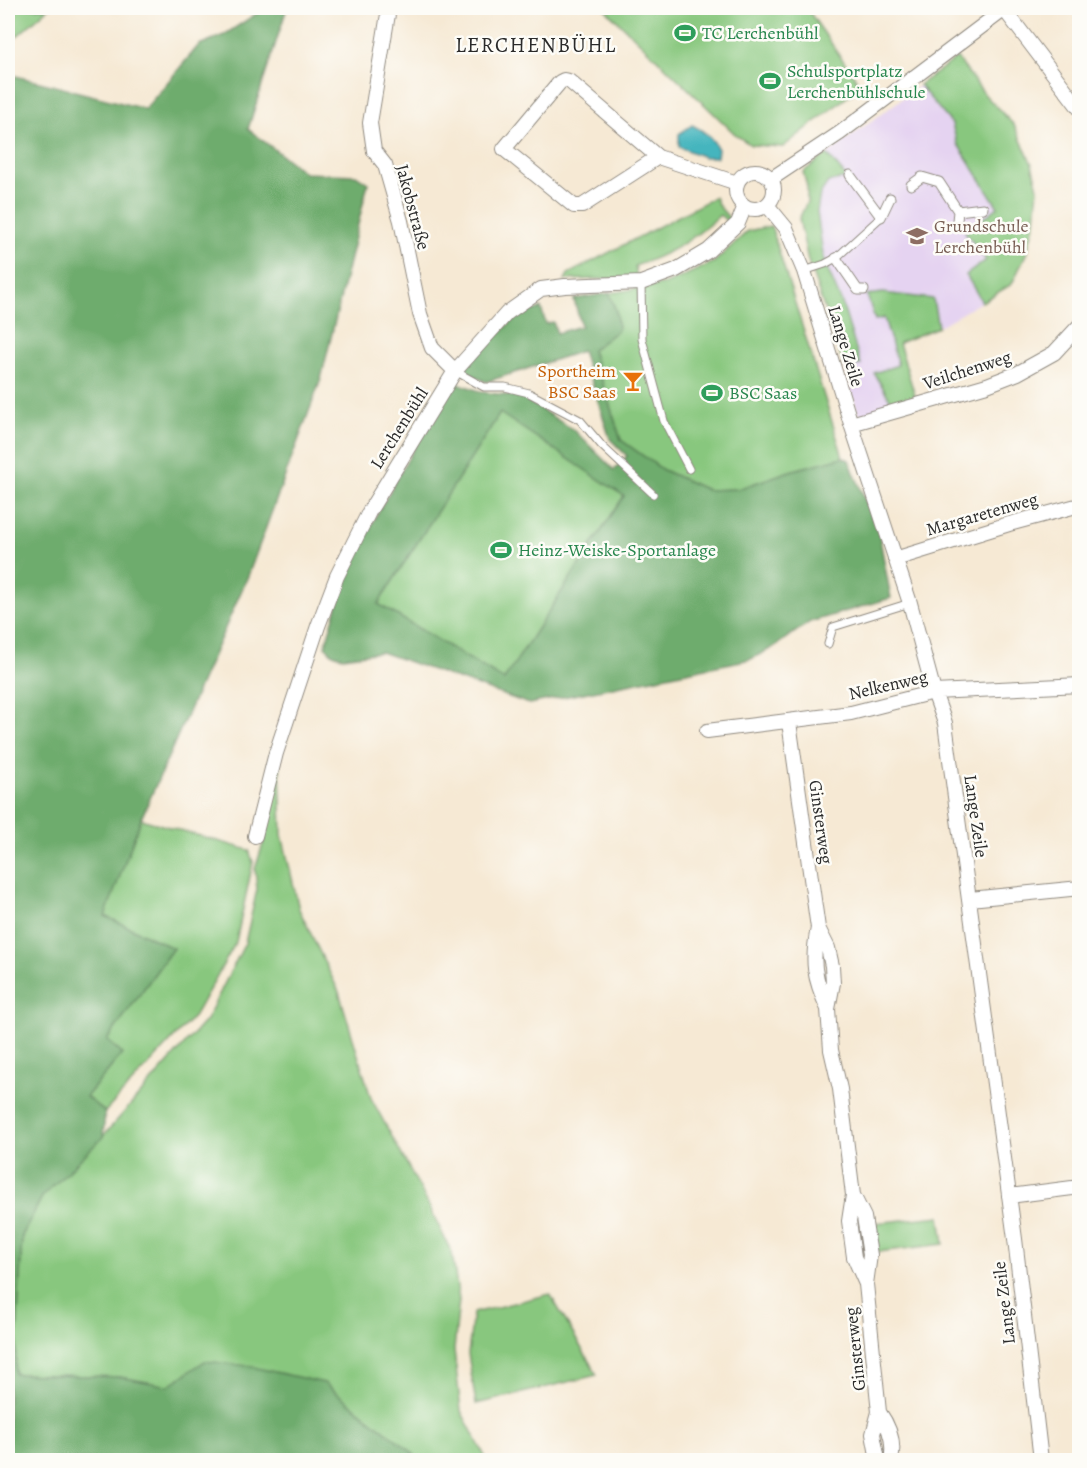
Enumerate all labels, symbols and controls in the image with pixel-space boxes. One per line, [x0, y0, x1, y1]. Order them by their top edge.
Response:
sports icon: TC Lerchenbühl [673, 21, 697, 45]
place label: TC Lerchenbühl [702, 21, 819, 45]
district label: LERCHENBÜHL [455, 31, 617, 59]
place label: Schulsportplatz Lerchenbühlschule [787, 59, 926, 104]
sports icon: Schulsportplatz Lerchenbühlschule [758, 69, 782, 93]
street label: Jakobstraße [390, 162, 436, 252]
place label: Grundschule Lerchenbühl [934, 214, 1028, 259]
school or university icon: Grundschule Lerchenbühl [905, 224, 929, 248]
street label: Lange Zeile [822, 303, 870, 389]
street label: Veilchenweg [919, 344, 1014, 396]
place label: Sportheim BSC Saas [537, 359, 616, 404]
bar icon: Sportheim BSC Saas [621, 369, 645, 393]
sports icon: BSC Saas [700, 381, 724, 405]
place label: BSC Saas [729, 381, 797, 405]
street label: Lerchenbühl [364, 382, 434, 473]
street label: Margaretenweg [923, 487, 1041, 541]
sports icon: Heinz-Weiske-Sportanlage [489, 538, 513, 562]
place label: Heinz-Weiske-Sportanlage [518, 538, 716, 562]
street label: Nelkenweg [846, 664, 930, 706]
street label: Lange Zeile [958, 773, 994, 859]
street label: Ginsterweg [803, 779, 839, 865]
street label: Lange Zeile [987, 1260, 1021, 1346]
street label: Ginsterweg [839, 1306, 871, 1392]

